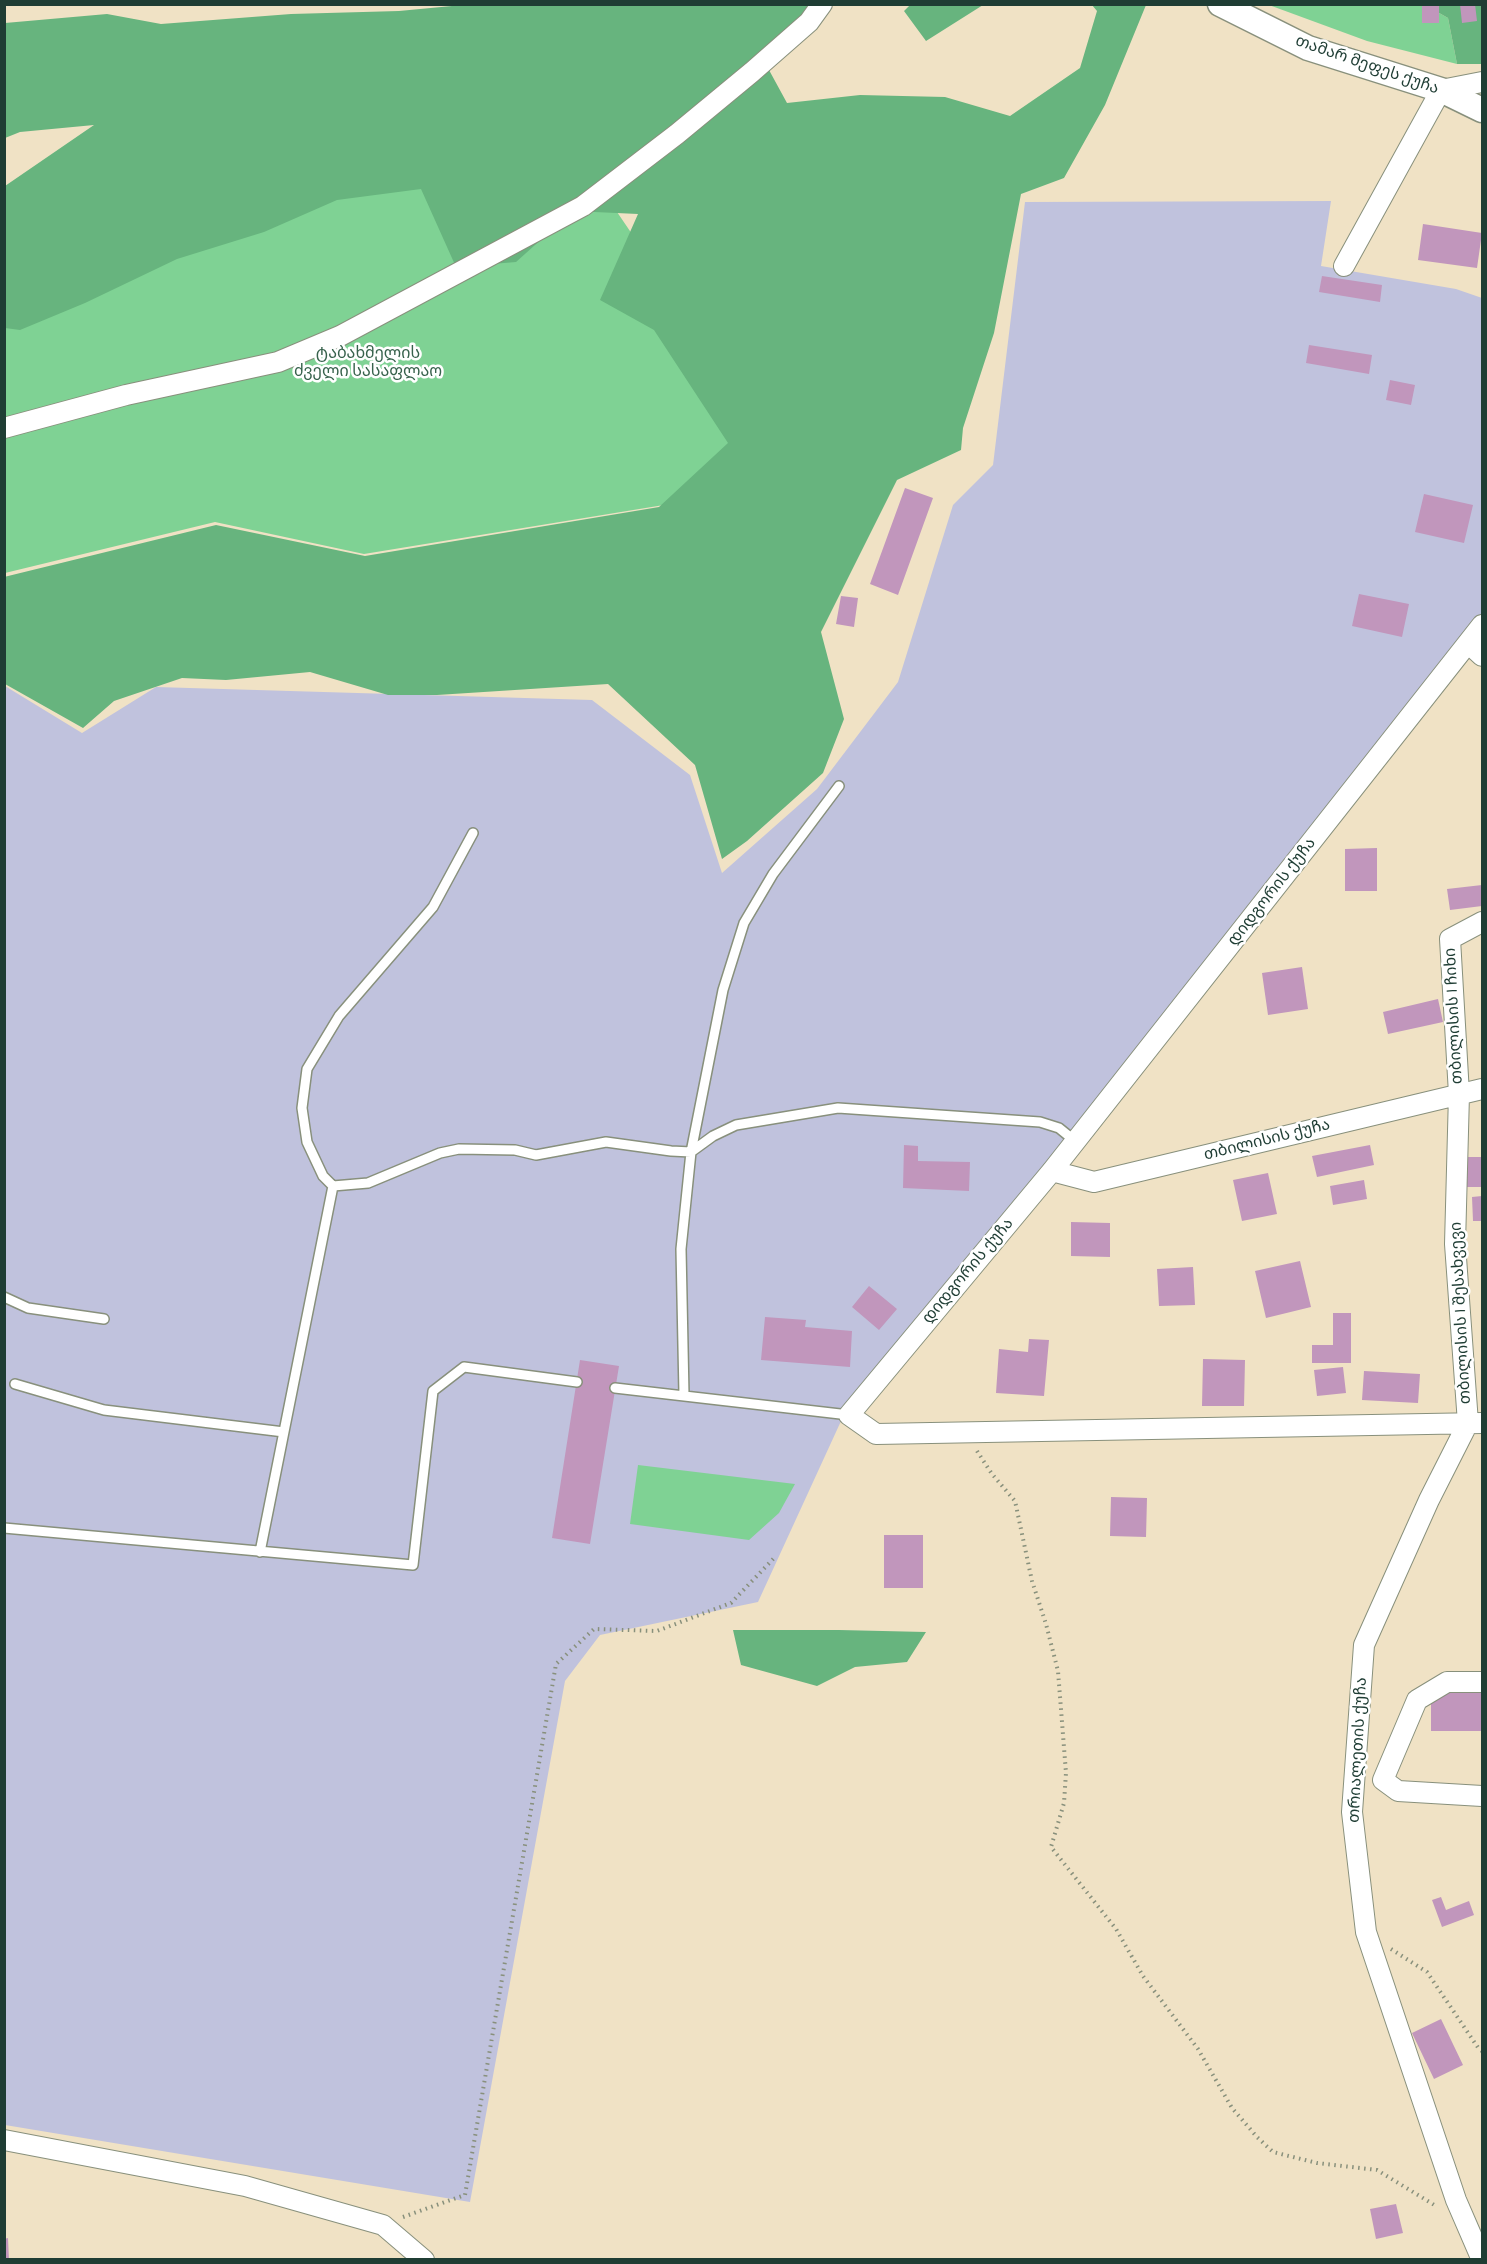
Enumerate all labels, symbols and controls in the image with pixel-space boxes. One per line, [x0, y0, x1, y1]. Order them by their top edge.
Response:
street label: თამარ მეფეს ქუჩა [1293, 31, 1441, 99]
park label: ტაბახმელის ძველი სასაფლაო [294, 344, 442, 382]
street label: დიდგორის ქუჩა [1224, 834, 1320, 950]
street label: თბილისის I ჩიხი [1441, 947, 1467, 1085]
street label: თბილისის ქუჩა [1202, 1115, 1332, 1165]
street label: დიდგორის ქუჩა [918, 1214, 1018, 1328]
street label: თბილისის I შესახვევი [1447, 1221, 1475, 1405]
street label: თრიალეთის ქუჩა [1345, 1677, 1371, 1823]

